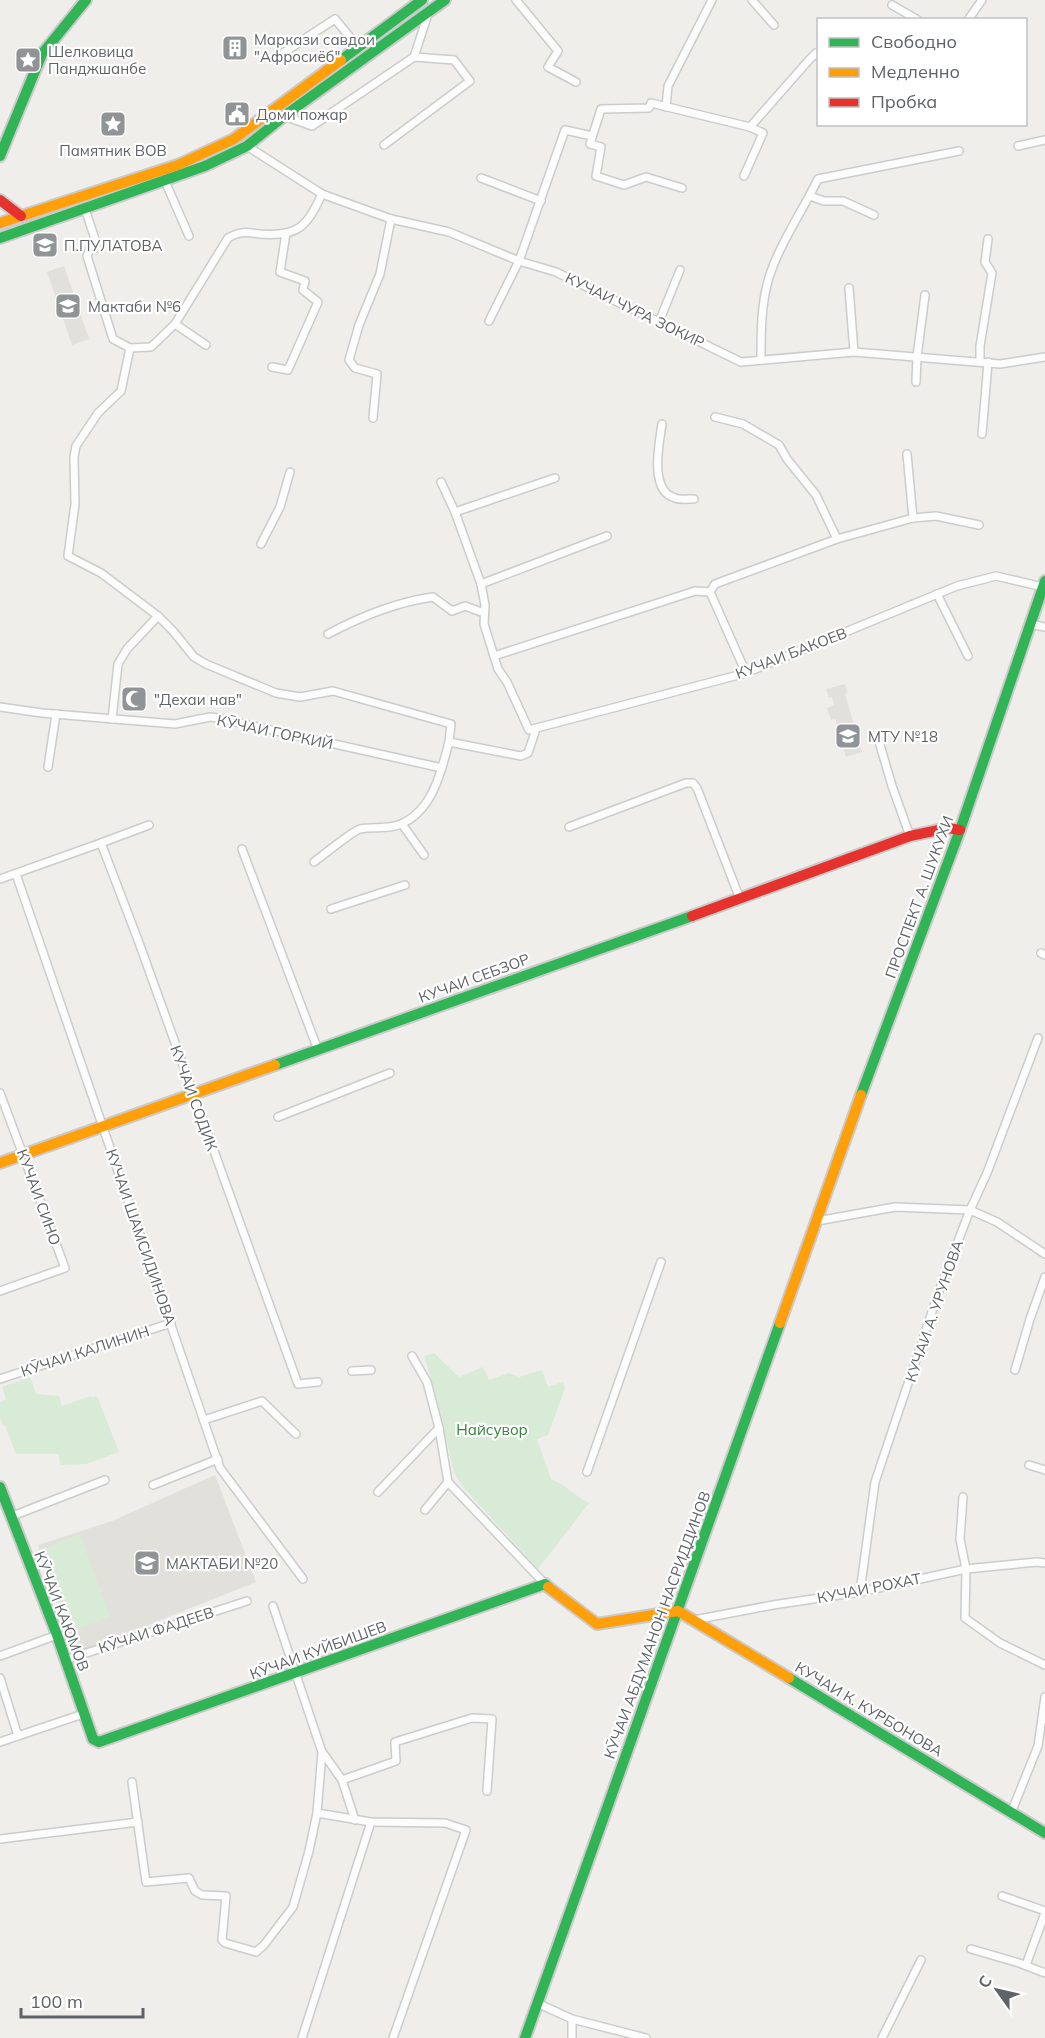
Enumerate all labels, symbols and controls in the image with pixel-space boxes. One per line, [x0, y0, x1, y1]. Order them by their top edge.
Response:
legend [817, 18, 1027, 126]
place label: Маркази савдои "Афросиёб" [254, 30, 375, 66]
text: Свободно [871, 30, 957, 53]
building icon: Маркази савдои "Афросиёб" [220, 33, 250, 63]
place label: Шелковица Панджшанбе [48, 42, 146, 78]
place icon: Шелковица Панджшанбе [13, 45, 43, 75]
text: Медленно [871, 60, 960, 83]
text: Пробка [871, 90, 937, 113]
public building icon: Доми пожар [222, 99, 252, 129]
place label: Доми пожар [256, 105, 348, 124]
place icon: Памятник ВОВ [98, 109, 128, 139]
place label: Памятник ВОВ [59, 141, 167, 160]
school or university icon: П.ПУЛАТОВА [30, 230, 60, 260]
place label: П.ПУЛАТОВА [64, 236, 163, 255]
street label: КУЧАИ ЧУРА ЗОКИР [562, 268, 708, 352]
school or university icon: Мактаби №6 [53, 291, 83, 321]
place label: Мактаби №6 [88, 297, 181, 316]
street label: КУЧАИ БАКОЕВ [733, 623, 849, 683]
mosque icon: "Дехаи нав" [119, 684, 149, 714]
place label: "Дехаи нав" [154, 690, 242, 709]
street label: КӮЧАИ ГОРКИЙ [215, 710, 335, 754]
school or university icon: МТУ №18 [833, 721, 863, 751]
place label: МТУ №18 [868, 727, 938, 746]
street label: ПРОСПЕКТ А. ШУКУХИ [881, 813, 957, 981]
street label: КУЧАИ СЕБЗОР [416, 949, 532, 1007]
street label: КУЧАИ СОДИК [166, 1043, 222, 1153]
street label: КУЧАИ СИНО [13, 1146, 65, 1248]
street label: КУЧАИ ШАМСИДИНОВА [102, 1146, 180, 1328]
street label: КУЧАИ А. УРУНОВА [901, 1238, 967, 1384]
street label: КӮЧАИ КАЛИНИН [18, 1321, 152, 1381]
park label: Найсувор [456, 1420, 528, 1439]
street label: КӮЧАИ АБДУМАНОН НАСРИДДИНОВ [600, 1489, 714, 1761]
street label: КӮЧАИ КАЮМОВ [30, 1548, 94, 1674]
school or university icon: МАКТАБИ №20 [132, 1548, 162, 1578]
place label: МАКТАБИ №20 [166, 1554, 278, 1573]
street label: КУЧАИ РОХАТ [815, 1569, 923, 1607]
street label: КӮЧАИ ФАДЕЕВ [96, 1602, 216, 1658]
street label: КӮЧАИ КУЙБИШЕВ [247, 1616, 389, 1684]
street label: КУЧАИ К. КУРБОНОВА [792, 1657, 946, 1761]
north arrow [967, 1960, 1027, 2020]
text: С [973, 1971, 996, 1992]
scale bar [21, 1981, 142, 2019]
text: 100 m [30, 1990, 83, 2013]

